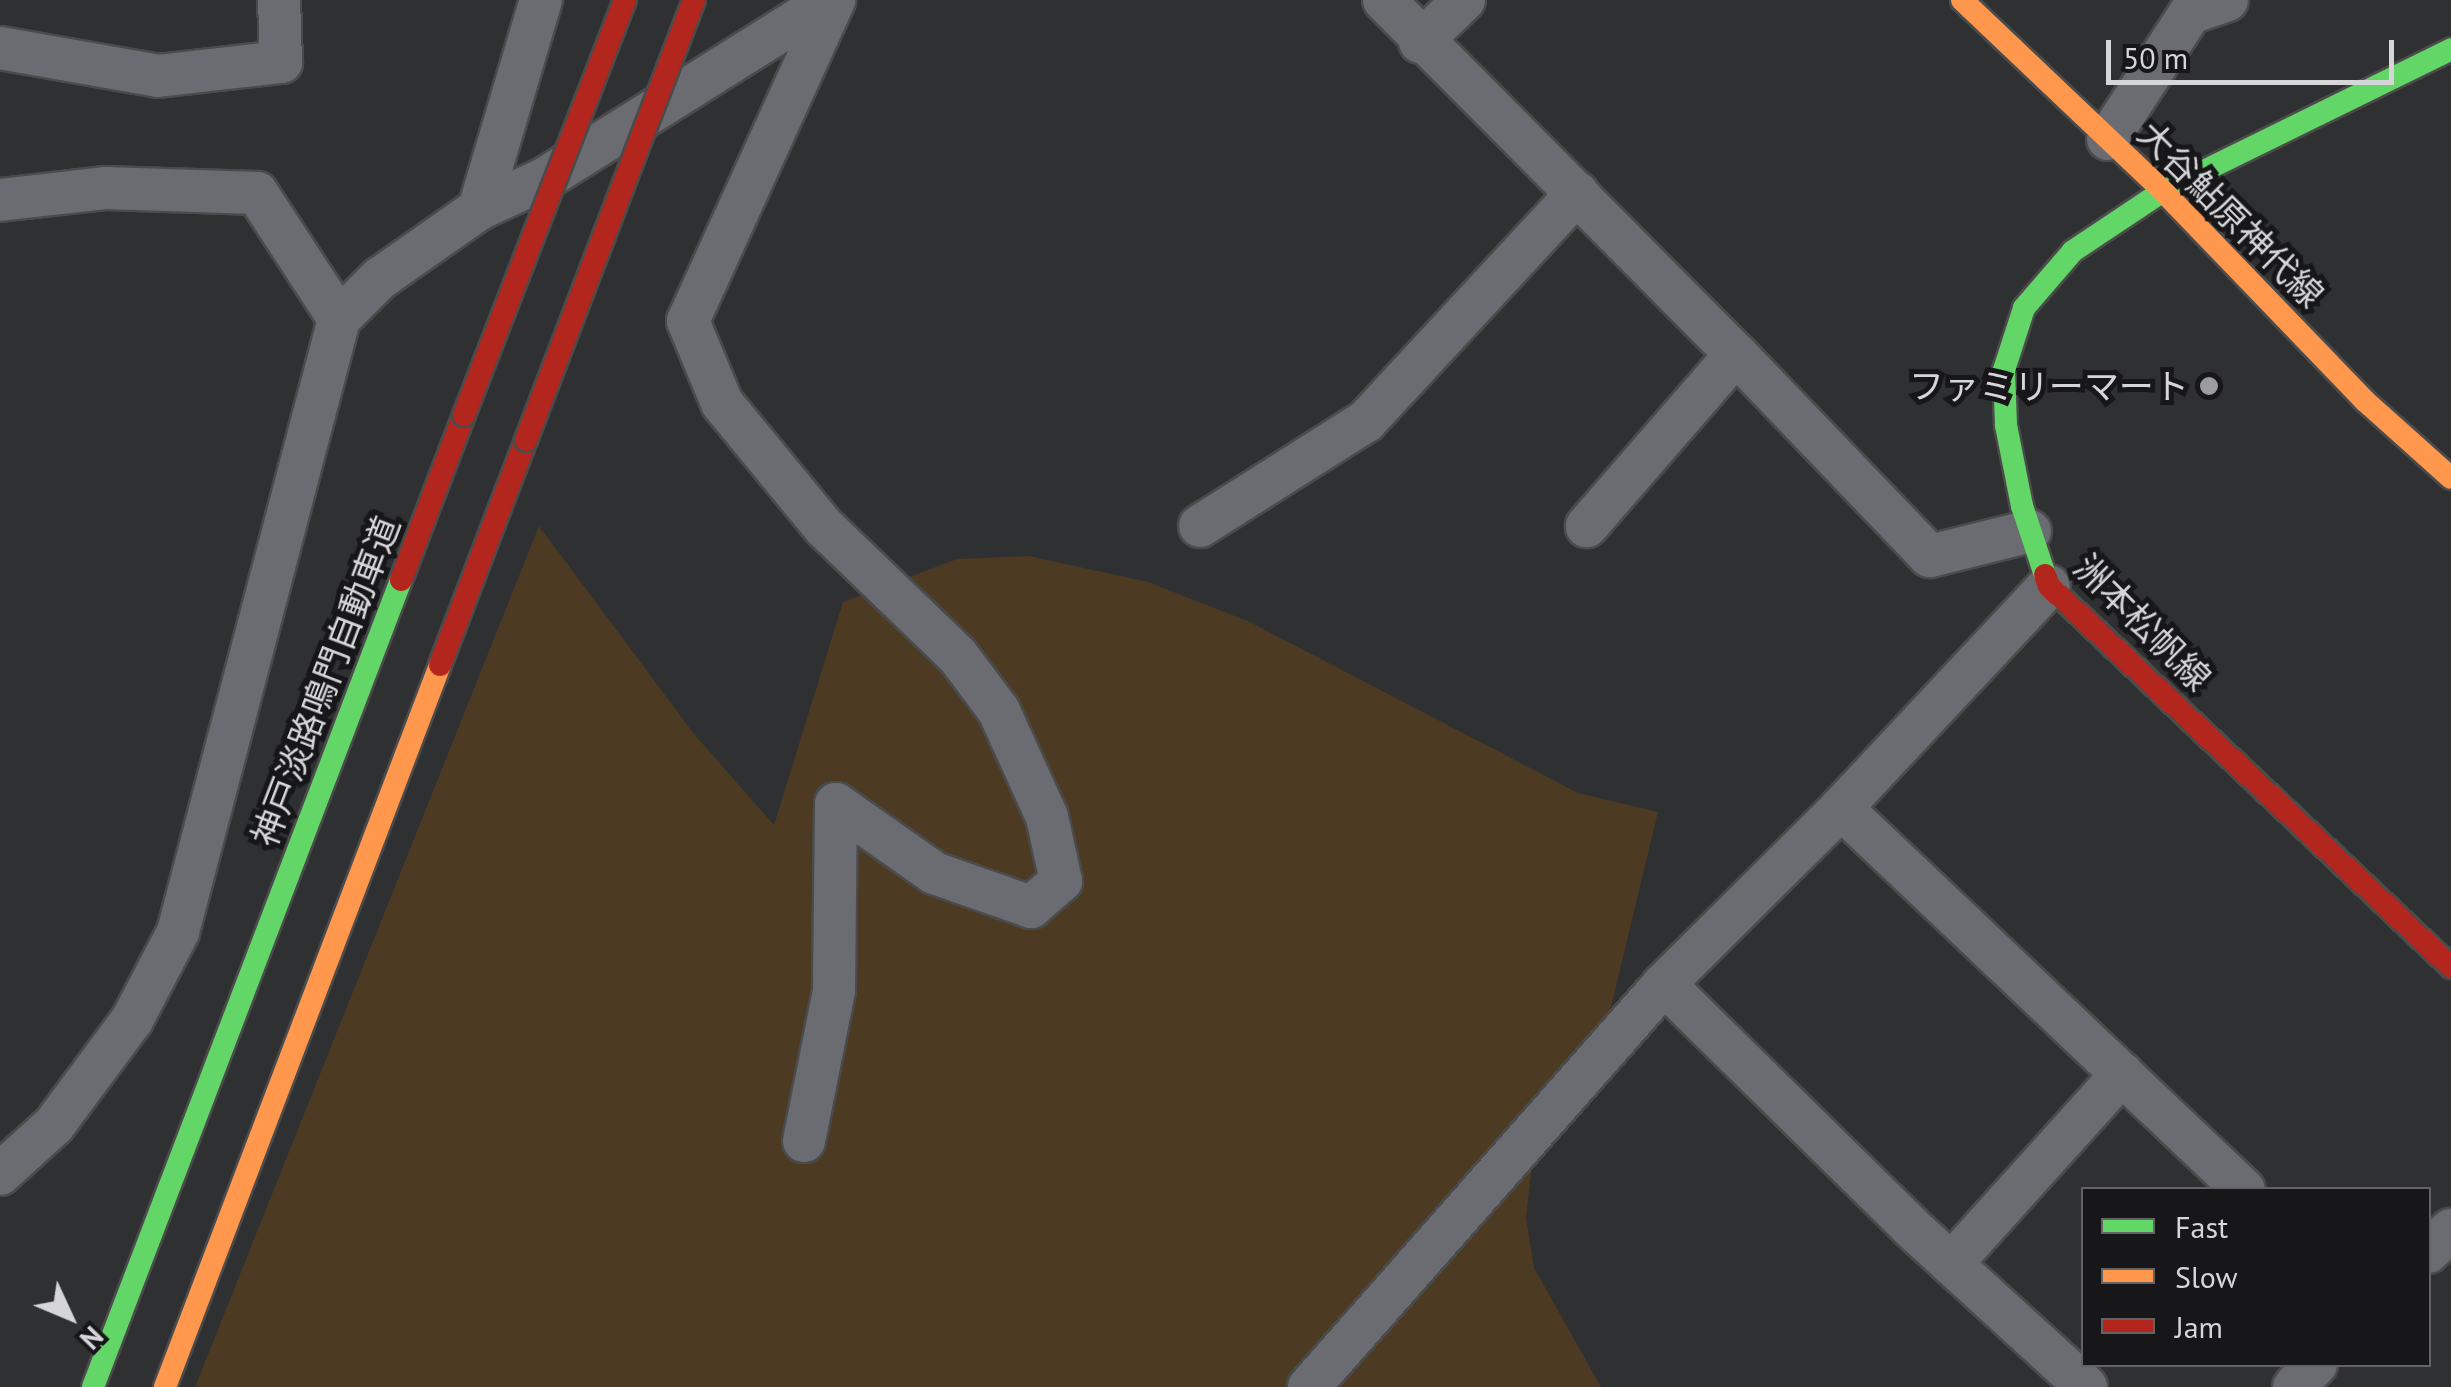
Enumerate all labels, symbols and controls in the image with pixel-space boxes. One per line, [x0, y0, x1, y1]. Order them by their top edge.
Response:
scale bar [2111, 20, 2398, 82]
text: 50 m [2123, 38, 2188, 77]
street label: 大谷鮎原神代線 [2130, 113, 2332, 315]
place label: ファミリーマート [1909, 365, 2189, 407]
marker: ファミリーマート [2198, 375, 2220, 397]
street label: 神戸淡路鳴門自動車道 [243, 510, 407, 852]
street label: 洲本松帆線 [2066, 545, 2220, 699]
legend [2081, 1187, 2431, 1367]
text: Fast [2175, 1207, 2228, 1246]
text: Slow [2175, 1257, 2238, 1296]
north arrow [20, 1267, 120, 1367]
text: Jam [2175, 1307, 2223, 1346]
text: N [72, 1319, 112, 1358]

